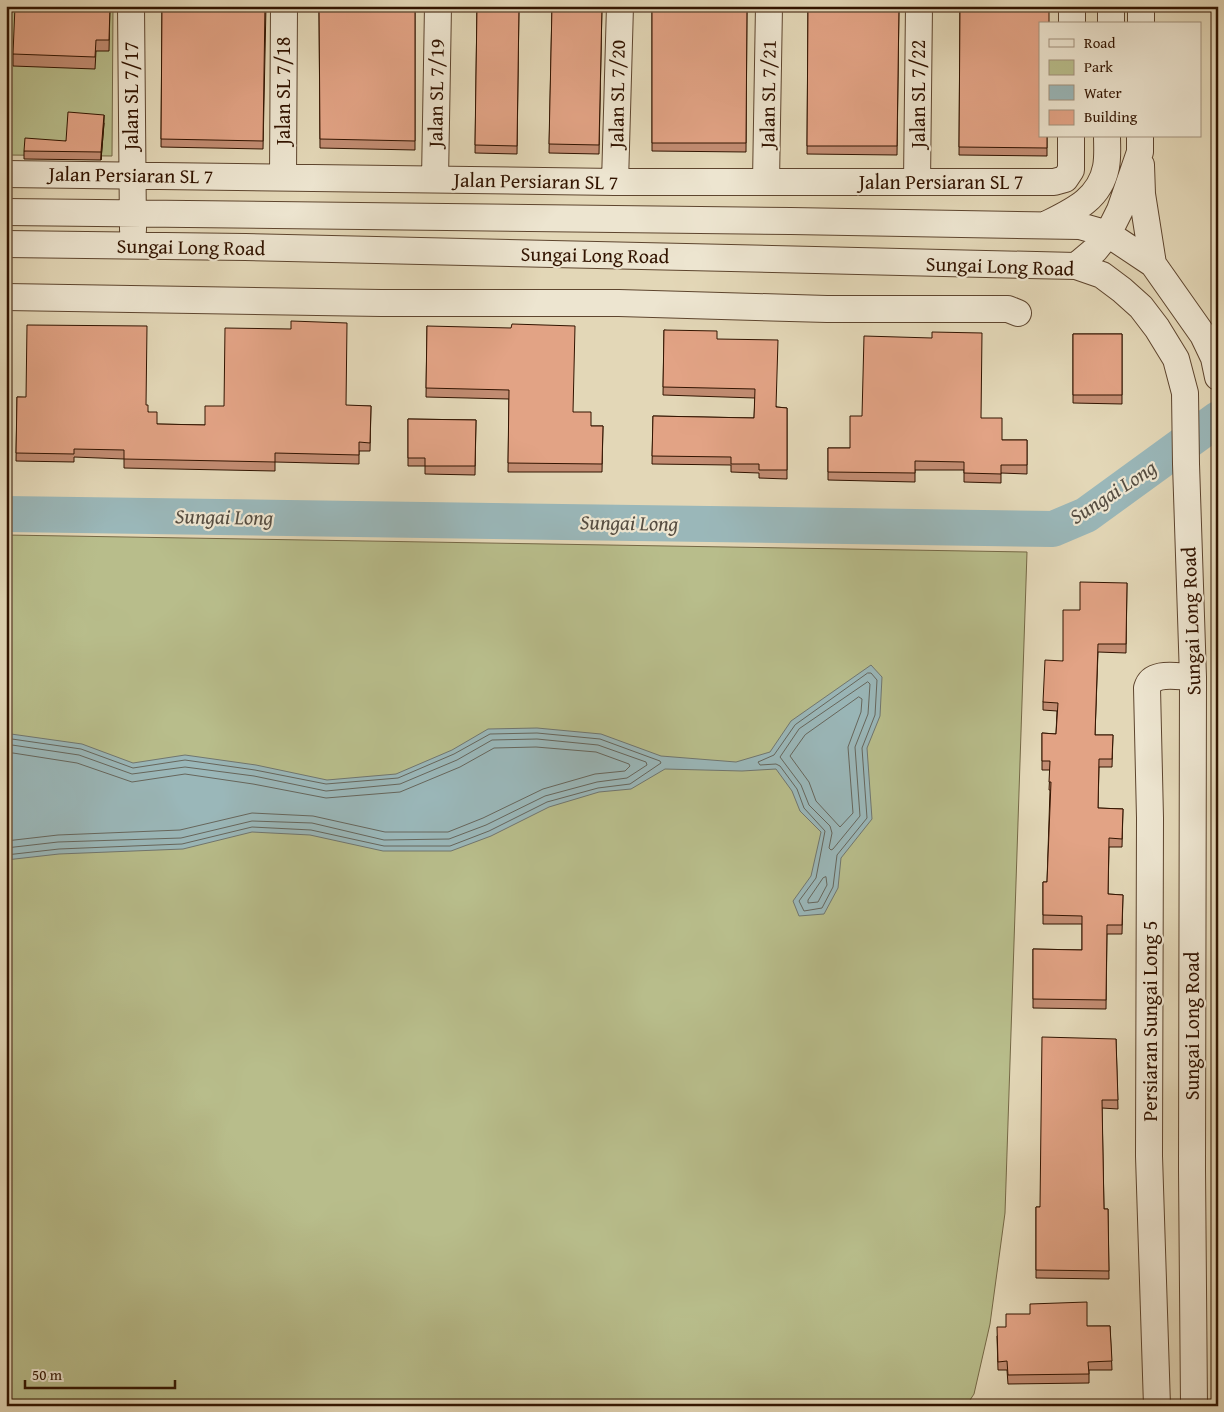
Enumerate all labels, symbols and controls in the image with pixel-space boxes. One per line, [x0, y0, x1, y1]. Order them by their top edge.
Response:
legend [1039, 22, 1202, 138]
text: Road [1084, 32, 1115, 53]
street label: Jalan SL 7/18 [268, 37, 297, 148]
street label: Jalan SL 7/19 [420, 38, 451, 151]
street label: Jalan SL 7/20 [601, 39, 632, 152]
street label: Jalan SL 7/21 [752, 39, 783, 152]
street label: Jalan SL 7/22 [903, 40, 932, 151]
street label: Jalan SL 7/17 [116, 42, 145, 153]
text: Park [1084, 56, 1113, 77]
text: Water [1084, 82, 1122, 103]
text: Building [1084, 106, 1138, 127]
street label: Jalan Persiaran SL 7 [46, 159, 214, 190]
street label: Jalan Persiaran SL 7 [451, 165, 619, 196]
street label: Jalan Persiaran SL 7 [856, 167, 1023, 196]
street label: Sungai Long Road [116, 231, 266, 262]
street label: Sungai Long Road [520, 239, 670, 270]
street label: Sungai Long Road [925, 248, 1075, 283]
water label: Sungai Long [1063, 452, 1163, 531]
water label: Sungai Long [175, 500, 274, 533]
water label: Sungai Long [580, 506, 679, 539]
street label: Sungai Long Road [1173, 546, 1208, 696]
street label: Persiaran Sungai Long 5 [1135, 921, 1164, 1121]
street label: Sungai Long Road [1177, 951, 1206, 1100]
scale bar [25, 1357, 175, 1389]
text: 50 m [32, 1364, 63, 1385]

